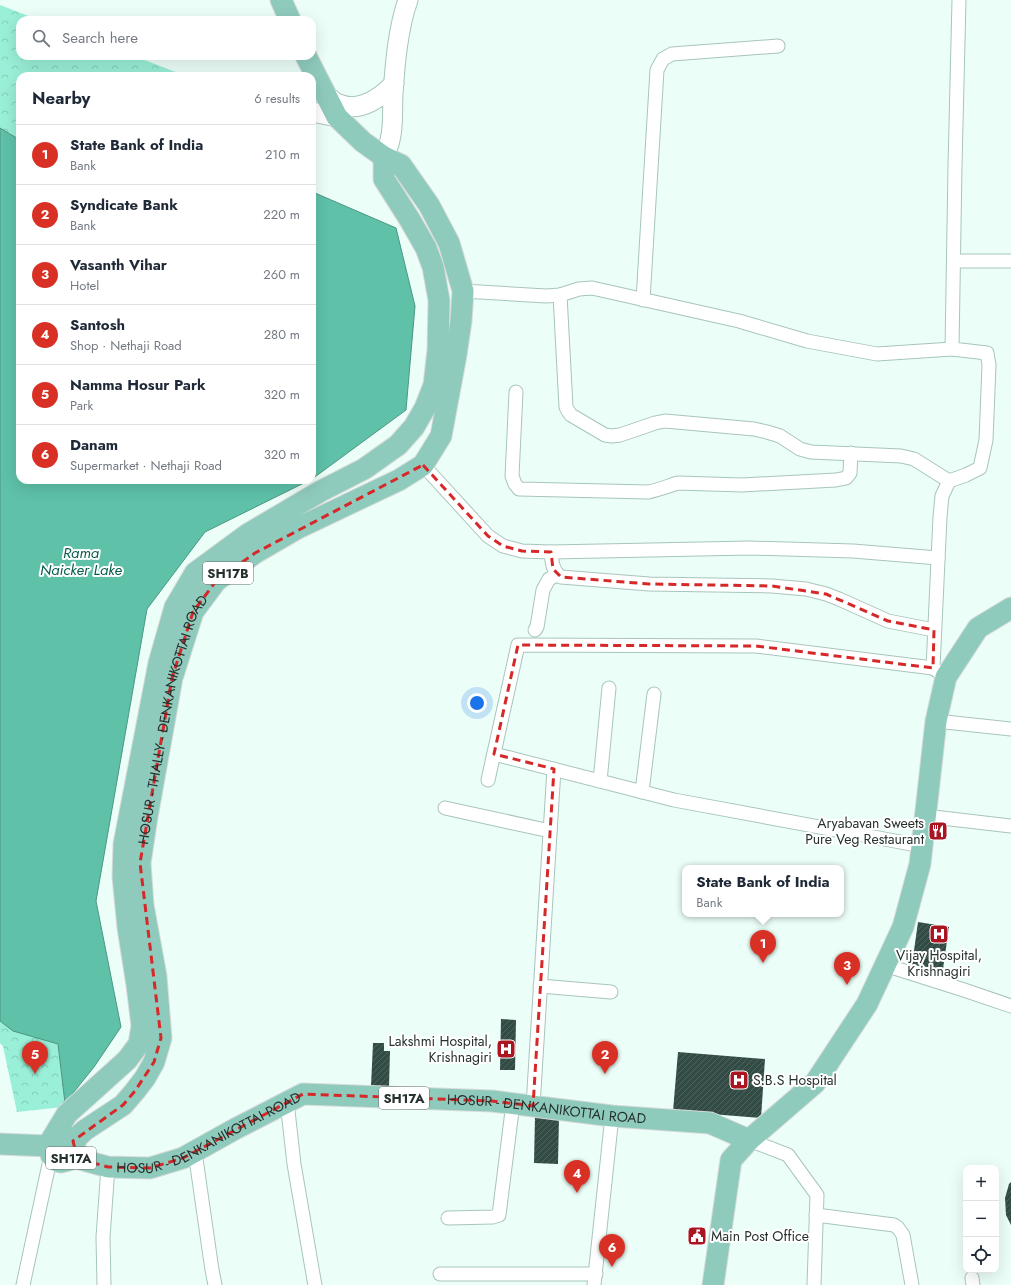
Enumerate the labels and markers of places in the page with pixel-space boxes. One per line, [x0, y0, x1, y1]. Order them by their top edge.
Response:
place label: Aryabavan Sweets Pure Veg Restaurant [805, 813, 925, 849]
restaurant icon: Aryabavan Sweets Pure Veg Restaurant [927, 820, 949, 842]
hospital icon: Vijay Hospital, Krishnagiri [928, 923, 950, 945]
pin: 1 [750, 930, 776, 963]
place label: Vijay Hospital, Krishnagiri [896, 945, 982, 981]
pin: 3 [834, 952, 860, 985]
place label: Lakshmi Hospital, Krishnagiri [389, 1031, 492, 1067]
hospital icon: Lakshmi Hospital, Krishnagiri [495, 1038, 517, 1060]
pin: 5 [22, 1041, 48, 1074]
pin: 2 [592, 1041, 618, 1074]
hospital icon: S.B.S Hospital [728, 1069, 750, 1091]
place label: S.B.S Hospital [753, 1070, 837, 1090]
pin: 4 [564, 1160, 590, 1193]
public building icon: Main Post Office [686, 1225, 708, 1247]
place label: Main Post Office [711, 1226, 809, 1246]
pin: 6 [599, 1234, 625, 1267]

